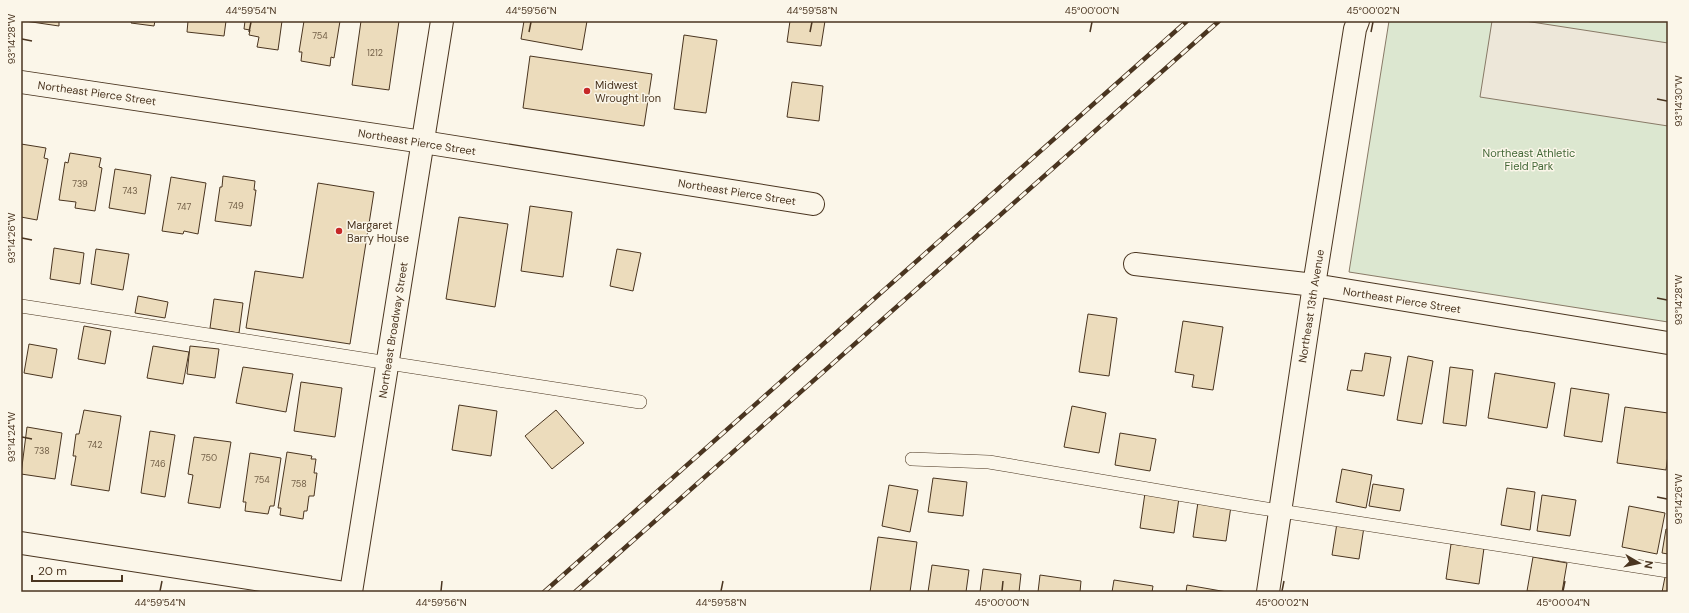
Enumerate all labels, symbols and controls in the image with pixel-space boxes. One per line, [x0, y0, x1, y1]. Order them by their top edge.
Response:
text: 44°59'54"N [226, 4, 277, 17]
text: 44°59'56"N [505, 4, 557, 17]
text: 44°59'58"N [787, 4, 838, 17]
text: 45°00'00"N [1065, 4, 1119, 17]
text: 45°00'02"N [1346, 4, 1400, 17]
text: 93°14'28"W [5, 13, 18, 64]
house number: 754 [312, 30, 328, 42]
house number: 1212 [367, 47, 383, 59]
text: 93°14'30"W [1672, 75, 1685, 127]
street label: Northeast Pierce Street [37, 78, 157, 108]
place label: Midwest Wrought Iron [595, 78, 661, 105]
marker: Midwest Wrought Iron [582, 86, 592, 96]
street label: Northeast Pierce Street [357, 126, 477, 158]
park label: Northeast Athletic Field Park [1483, 146, 1575, 173]
street label: Northeast Pierce Street [677, 176, 797, 208]
house number: 739 [72, 178, 88, 190]
house number: 743 [122, 185, 138, 197]
house number: 749 [228, 200, 244, 212]
house number: 747 [177, 201, 191, 213]
text: 93°14'26"W [5, 212, 18, 263]
place label: Margaret Barry House [347, 218, 409, 245]
marker: Margaret Barry House [334, 226, 344, 236]
street label: Northeast 13th Avenue [1295, 248, 1327, 364]
street label: Northeast Broadway Street [375, 261, 411, 399]
text: 93°14'28"W [1672, 274, 1685, 325]
street label: Northeast Pierce Street [1342, 284, 1462, 316]
text: 93°14'24"W [5, 411, 18, 462]
house number: 742 [88, 439, 102, 451]
house number: 738 [34, 445, 50, 457]
house number: 750 [201, 452, 217, 464]
house number: 746 [150, 458, 166, 470]
text: 93°14'26"W [1672, 473, 1685, 524]
house number: 754 [254, 474, 270, 486]
house number: 758 [291, 478, 307, 490]
north arrow [1619, 543, 1659, 583]
scale bar [32, 557, 122, 583]
text: N [1641, 560, 1656, 570]
text: 20 m [38, 563, 67, 579]
text: 44°59'54"N [135, 596, 186, 609]
text: 44°59'56"N [415, 596, 467, 609]
text: 44°59'58"N [696, 596, 747, 609]
text: 45°00'00"N [975, 596, 1029, 609]
text: 45°00'02"N [1255, 596, 1309, 609]
text: 45°00'04"N [1536, 596, 1590, 609]

